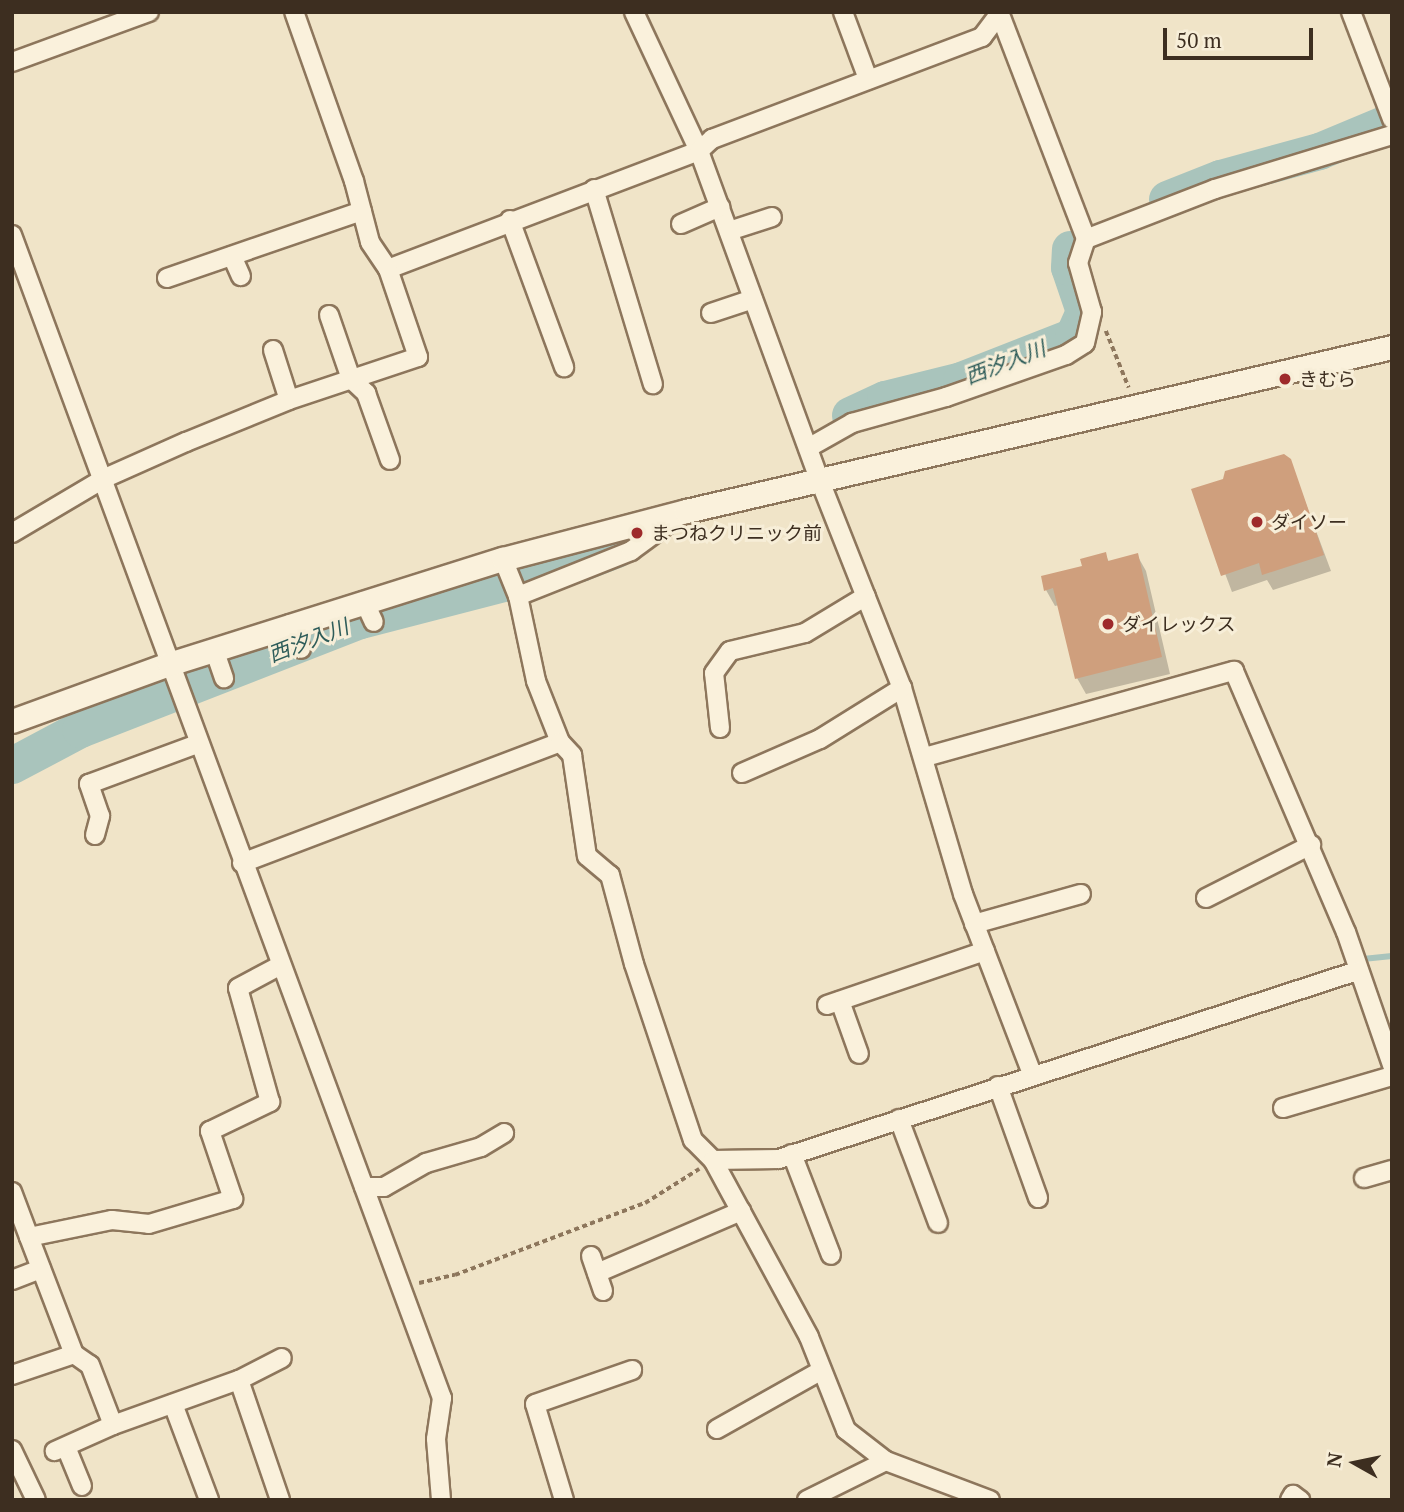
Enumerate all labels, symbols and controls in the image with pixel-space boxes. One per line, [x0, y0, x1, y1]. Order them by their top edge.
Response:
scale bar [1166, 14, 1316, 58]
text: 50 m [1176, 26, 1222, 54]
water label: 西汐入川 [961, 335, 1049, 389]
place label: きむら [1299, 368, 1356, 390]
marker: きむら [1277, 371, 1293, 387]
place label: ダイソー [1271, 511, 1347, 533]
marker: ダイソー [1249, 514, 1265, 530]
place label: まつねクリニック前 [651, 522, 822, 544]
marker: まつねクリニック前 [629, 525, 645, 541]
water label: 西汐入川 [264, 613, 352, 667]
place label: ダイレックス [1122, 613, 1236, 635]
marker: ダイレックス [1100, 616, 1116, 632]
north arrow [1320, 1428, 1390, 1498]
text: N [1320, 1451, 1347, 1469]

